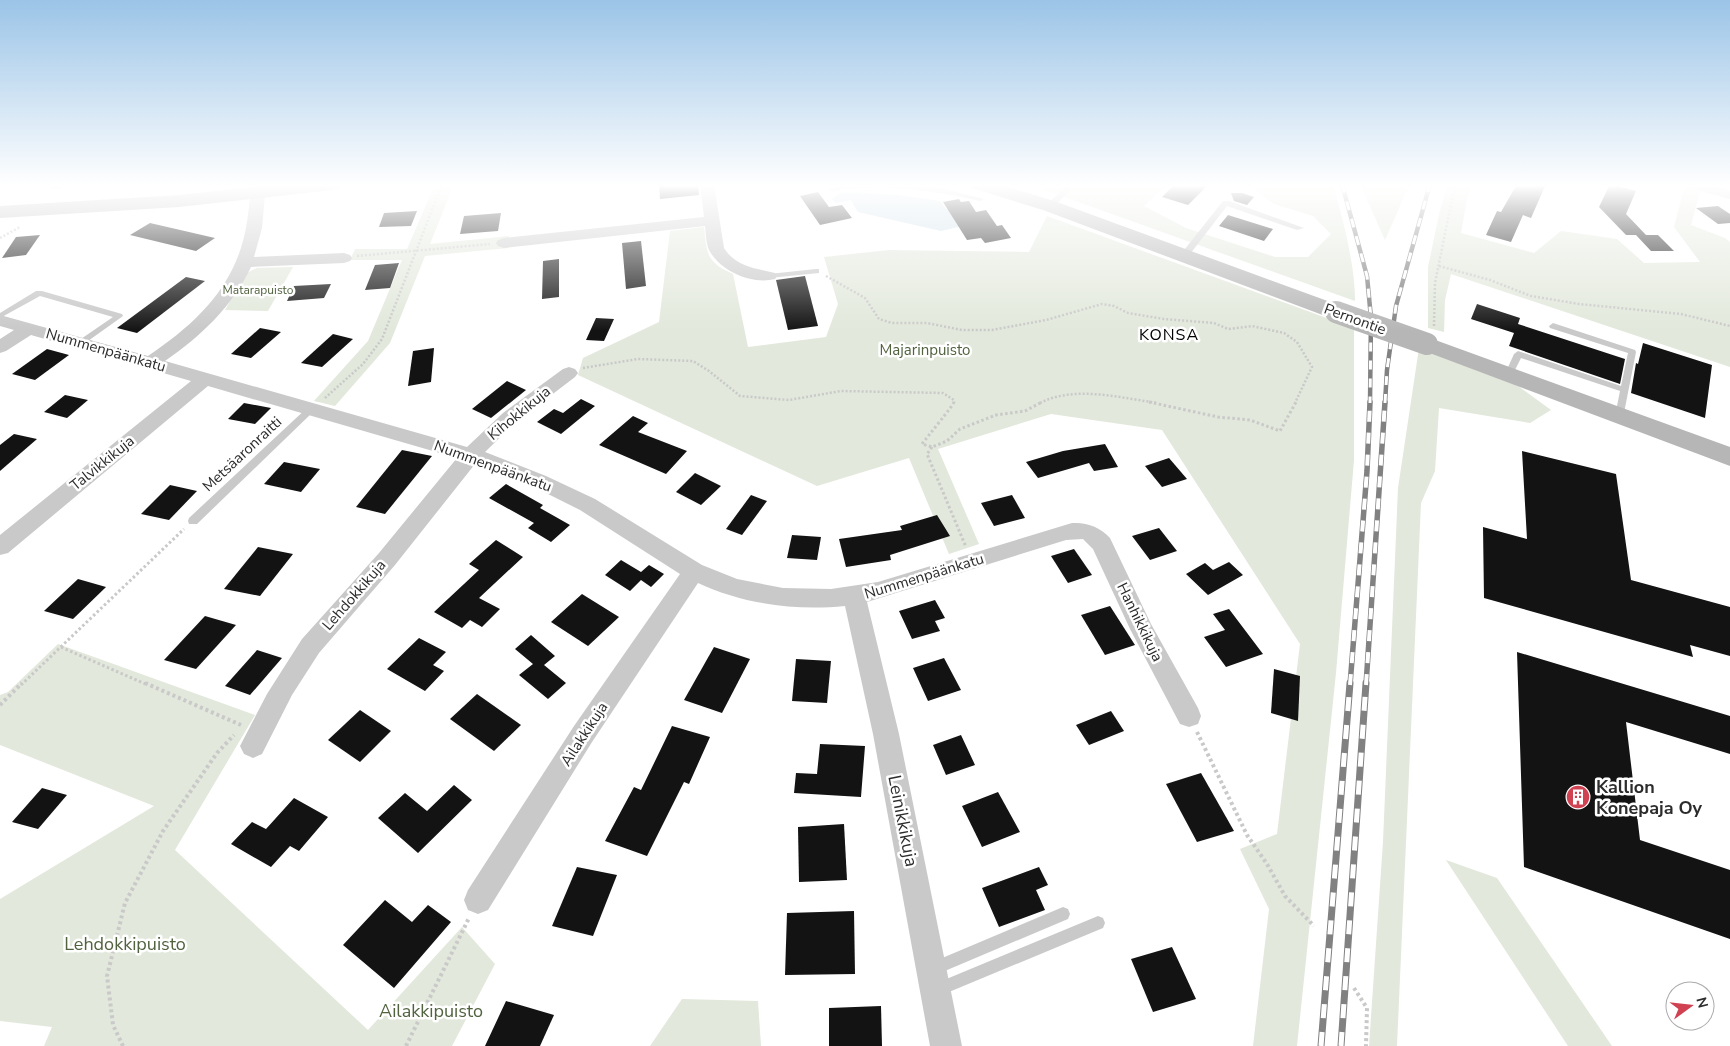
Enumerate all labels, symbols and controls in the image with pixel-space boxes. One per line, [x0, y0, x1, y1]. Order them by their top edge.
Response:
park label: Matarapuisto [223, 282, 294, 298]
street label: Pernontie [1321, 299, 1389, 339]
street label: Nummenpäänkatu [44, 323, 168, 377]
district label: KONSA [1139, 324, 1199, 346]
park label: Majarinpuisto [880, 340, 970, 360]
street label: Kihokkikuja [483, 381, 555, 445]
street label: Metsäaronraitti [198, 412, 286, 496]
street label: Talvikkikuja [66, 431, 138, 495]
street label: Nummenpäänkatu [431, 435, 555, 497]
street label: Nummenpäänkatu [862, 548, 986, 604]
street label: Lehdokkikuja [318, 555, 390, 635]
street label: Hanhikkikuja [1112, 579, 1168, 665]
street label: Ailakkikuja [556, 698, 612, 770]
street label: Leinikkikuja [882, 773, 924, 869]
place label: Kallion Konepaja Oy [1596, 775, 1703, 820]
building icon: Kallion Konepaja Oy [1565, 784, 1591, 810]
park label: Lehdokkipuisto [64, 932, 186, 956]
north arrow [1665, 981, 1715, 1031]
text: N [1692, 995, 1713, 1010]
park label: Ailakkipuisto [379, 999, 483, 1023]

